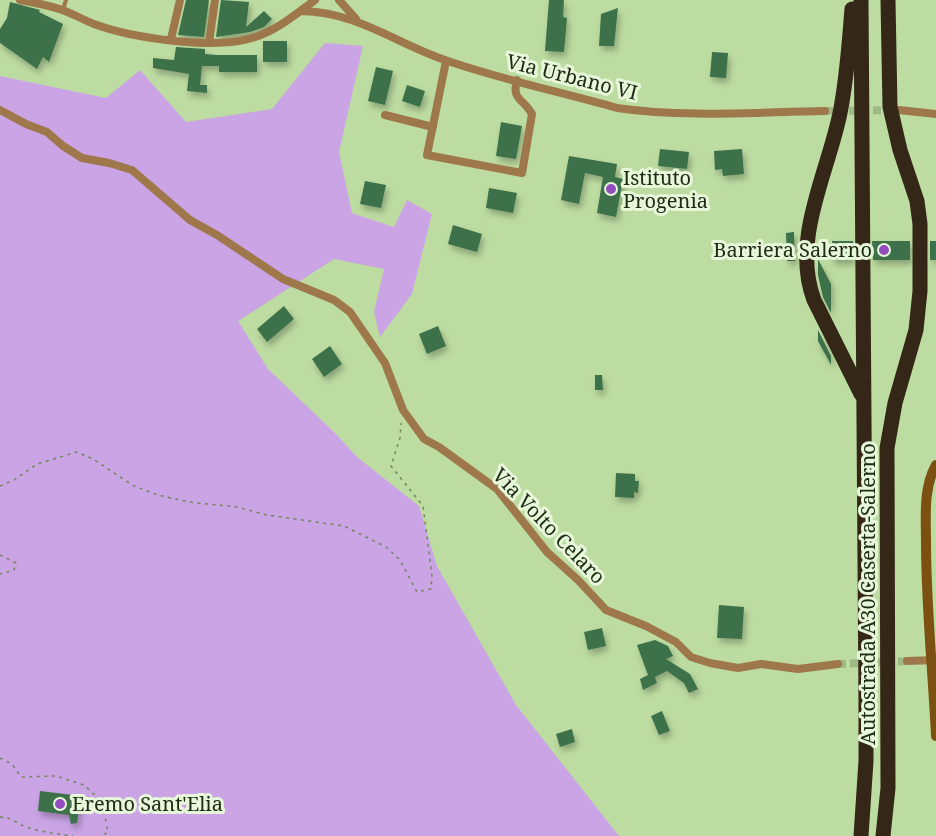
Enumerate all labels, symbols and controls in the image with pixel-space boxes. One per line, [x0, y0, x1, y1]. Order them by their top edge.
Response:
street label: Via Urbano VI [504, 47, 640, 106]
place label: Istituto Progenia [623, 164, 708, 214]
marker: Istituto Progenia [604, 182, 618, 196]
place label: Barriera Salerno [713, 236, 872, 263]
marker: Barriera Salerno [877, 243, 891, 257]
street label: Autostrada A30 Caserta-Salerno [854, 443, 881, 745]
street label: Via Volto Celaro [487, 462, 612, 590]
place label: Eremo Sant'Elia [72, 790, 223, 817]
marker: Eremo Sant'Elia [53, 797, 67, 811]

